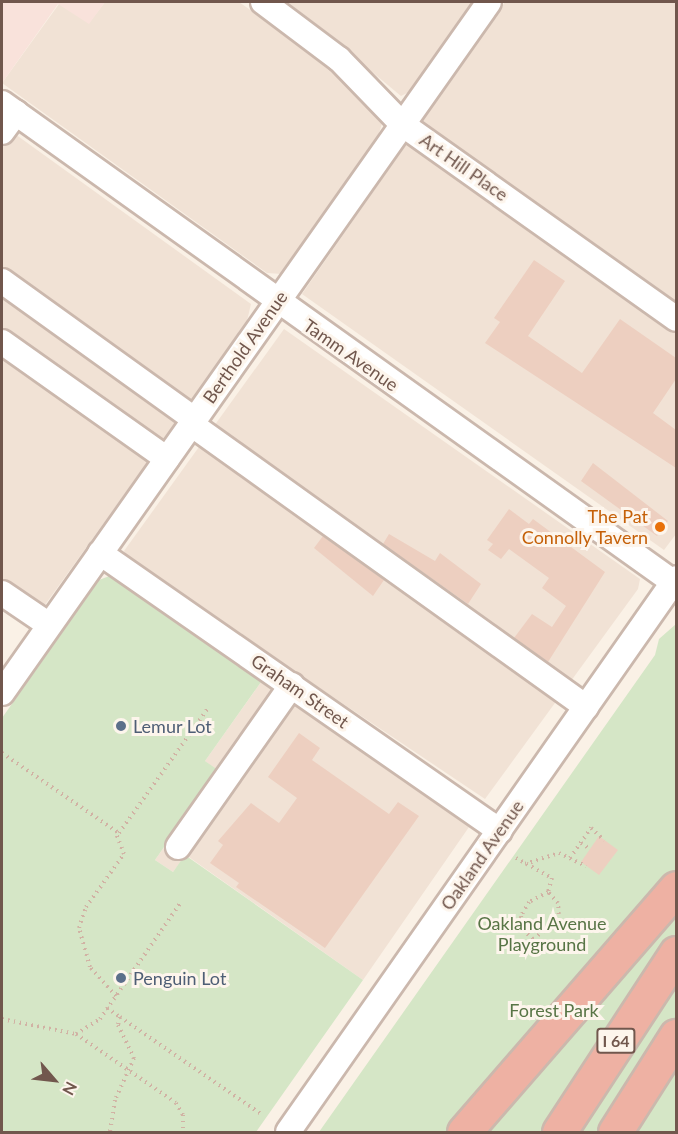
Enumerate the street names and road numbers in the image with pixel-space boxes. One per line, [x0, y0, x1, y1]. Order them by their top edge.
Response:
street label: Art Hill Place [416, 129, 512, 205]
street label: Berthold Avenue [198, 286, 292, 408]
street label: Tamm Avenue [299, 314, 403, 396]
street label: Graham Street [247, 649, 353, 733]
street label: Oakland Avenue [436, 796, 528, 914]
road number: I 64 [595, 1028, 637, 1054]

